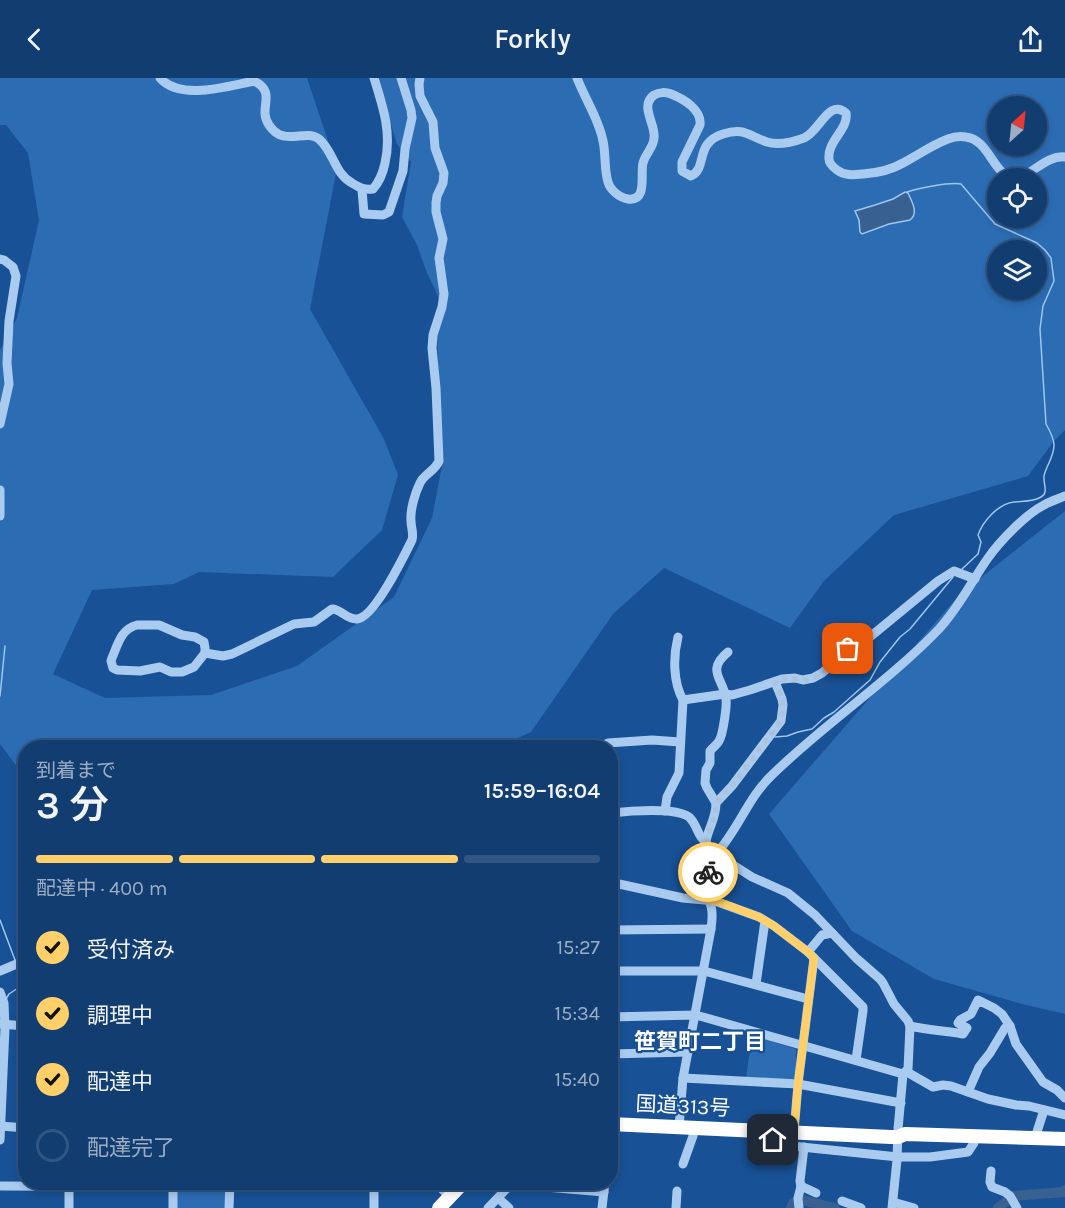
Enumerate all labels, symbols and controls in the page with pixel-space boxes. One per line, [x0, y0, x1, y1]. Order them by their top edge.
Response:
icon: back [18, 23, 51, 56]
text: Forkly [494, 23, 571, 55]
icon: share [1014, 23, 1047, 56]
north arrow [987, 96, 1047, 156]
map controls [987, 96, 1047, 300]
button: locate [987, 168, 1047, 228]
button: layers [987, 240, 1047, 300]
pin [822, 623, 873, 674]
icon: bag [831, 632, 864, 665]
text: 到着まで [36, 759, 116, 782]
text: 15:59–16:04 [484, 778, 600, 804]
text: 3 分 [36, 782, 109, 828]
courier [678, 842, 738, 902]
icon: bike [692, 856, 725, 889]
text: 配達中 · 400 m [36, 877, 167, 900]
icon: check [36, 931, 69, 964]
text: 15:27 [557, 936, 600, 959]
text: 受付済み [87, 937, 175, 963]
icon: check [36, 997, 69, 1030]
text: 15:34 [555, 1002, 600, 1025]
text: 調理中 [87, 1003, 153, 1029]
district label: 笹賀町二丁目 [634, 1029, 766, 1055]
icon: check [36, 1063, 69, 1096]
text: 15:40 [554, 1068, 600, 1091]
text: 配達中 [87, 1069, 153, 1095]
street label: 国道313号 [635, 1092, 731, 1120]
pin [747, 1114, 798, 1165]
icon: home [756, 1123, 789, 1156]
text: 配達完了 [87, 1135, 175, 1161]

